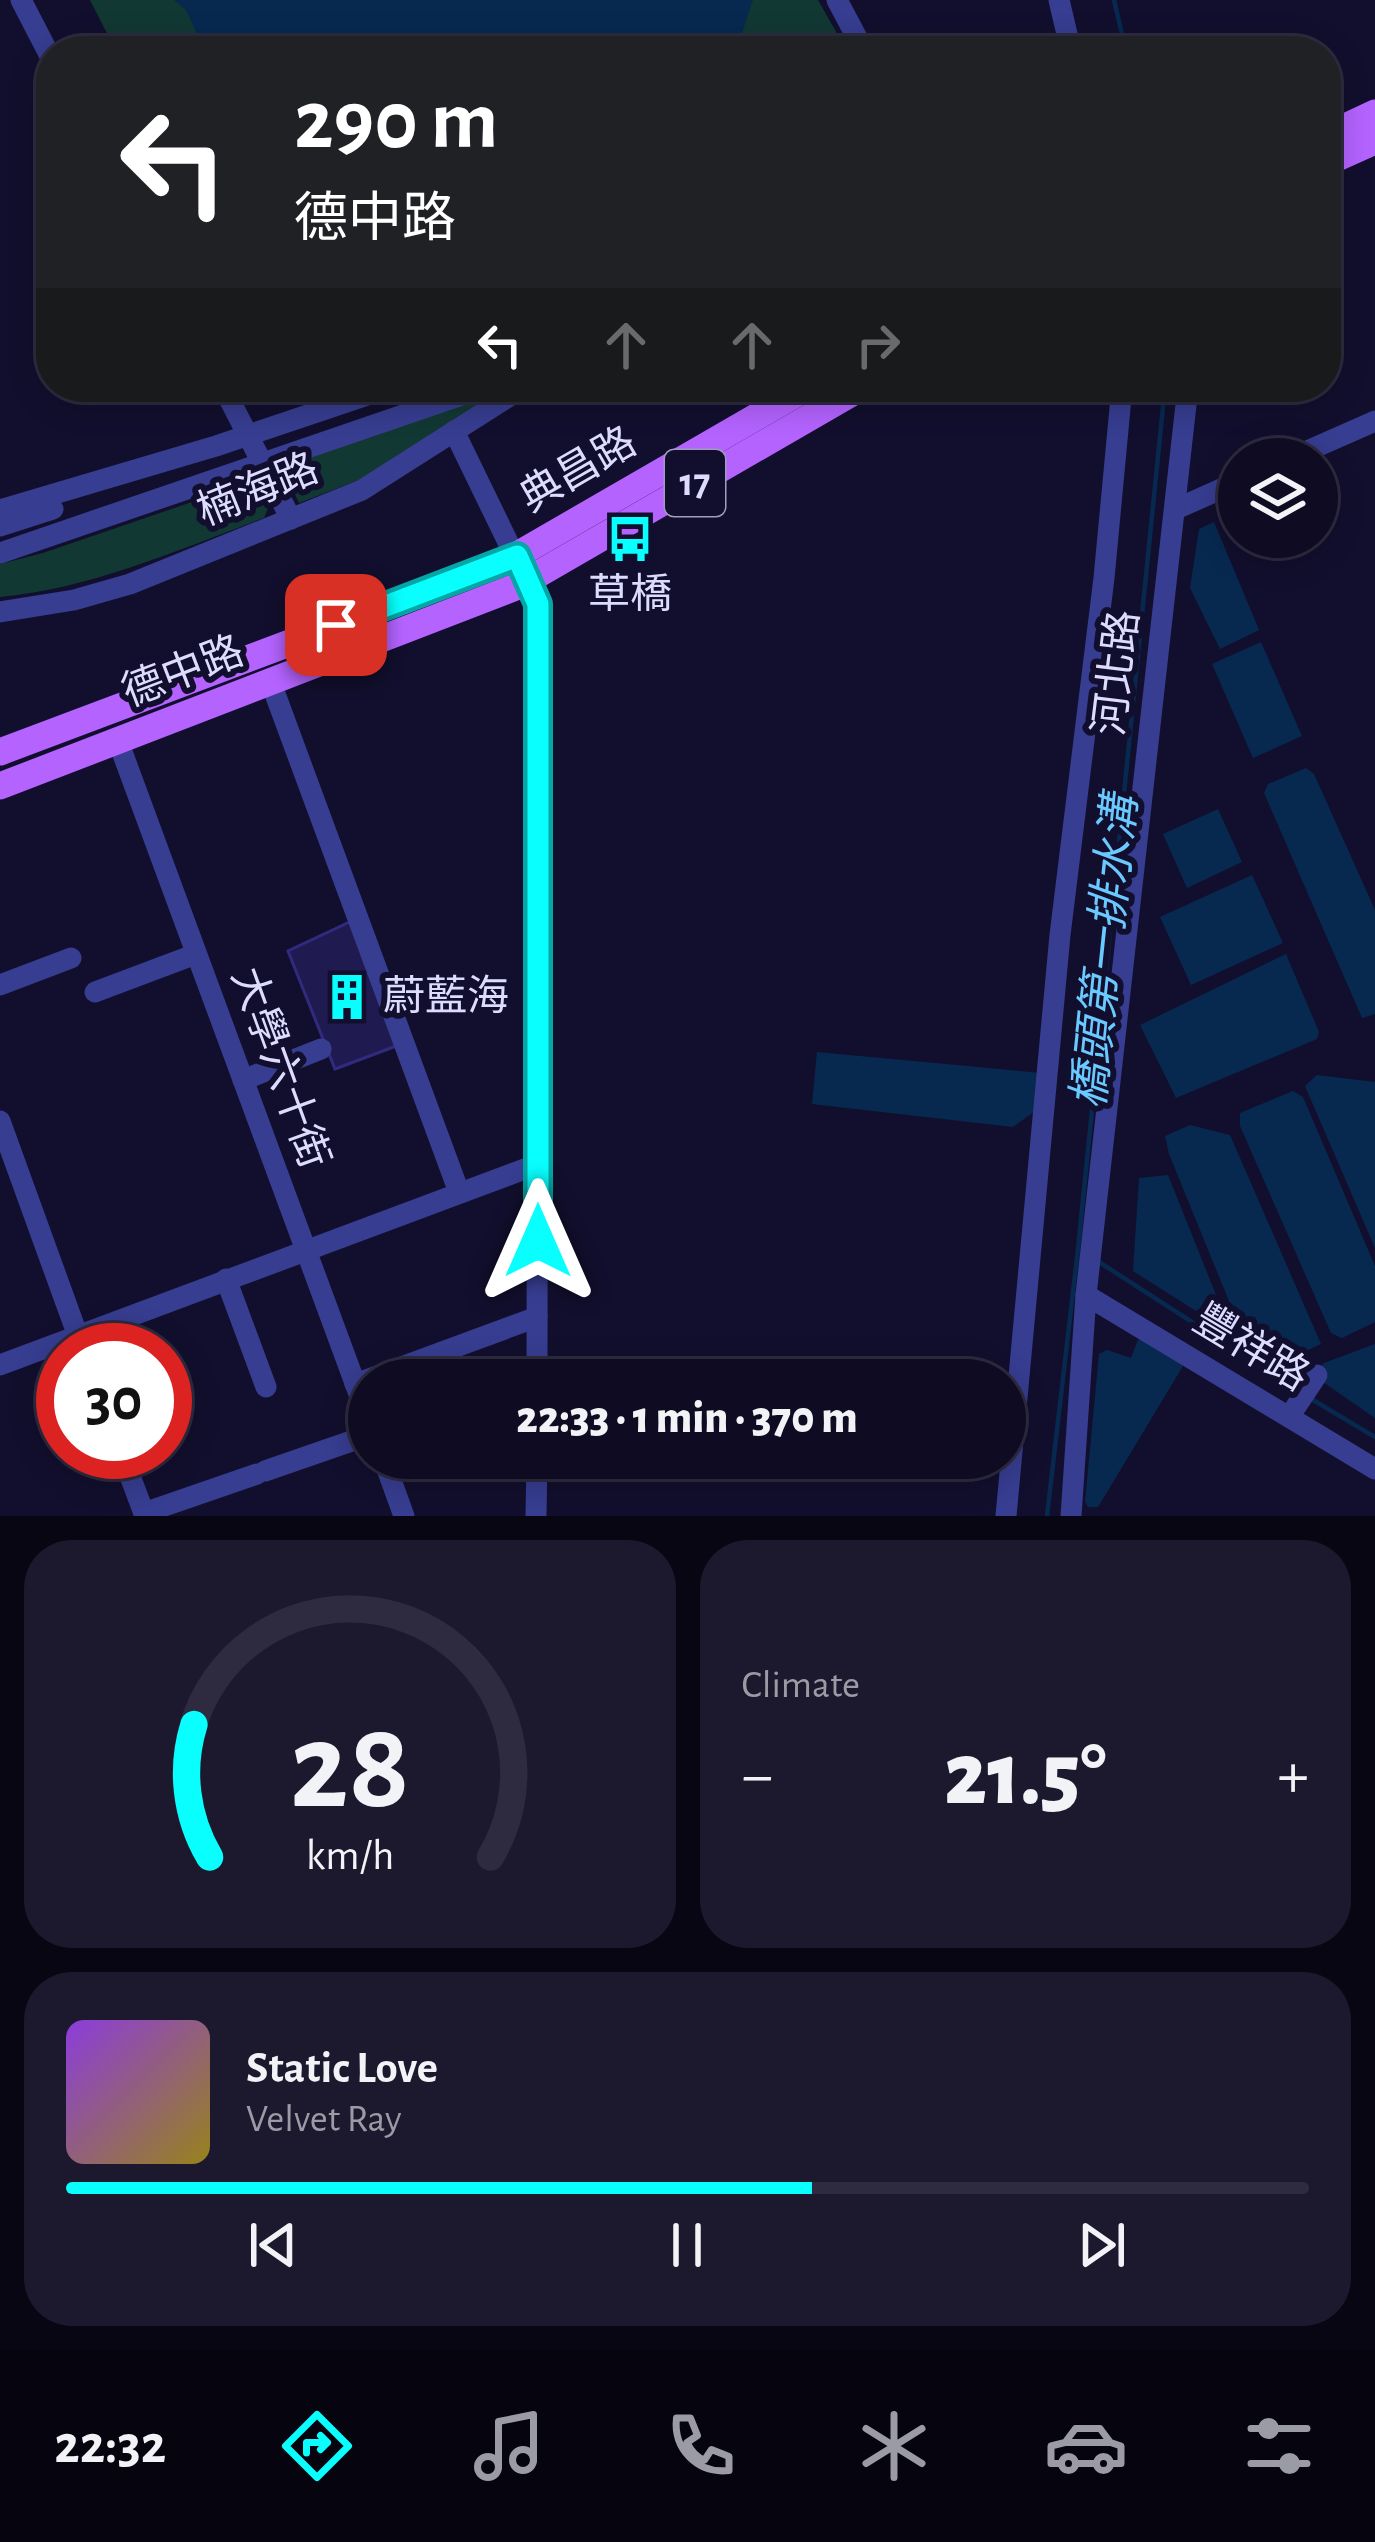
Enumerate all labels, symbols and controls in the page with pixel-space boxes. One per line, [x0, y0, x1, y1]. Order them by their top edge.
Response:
text: 290 m [294, 80, 498, 164]
icon: left [96, 84, 252, 240]
text: 德中路 [294, 193, 456, 247]
icon: left [467, 312, 533, 378]
icon: ahead [593, 312, 659, 378]
icon: ahead [719, 312, 785, 378]
icon: right [845, 312, 911, 378]
street label: 典昌路 [512, 419, 643, 520]
map controls [1218, 438, 1338, 558]
button: layers [1218, 438, 1338, 558]
street label: 楠海路 [191, 445, 324, 533]
road number: 17 [665, 450, 725, 516]
bus stop icon: 草橋 [605, 514, 655, 564]
place label: 草橋 [588, 572, 672, 616]
pin [285, 574, 387, 676]
icon: arrive [303, 592, 369, 658]
street label: 河北路 [1086, 608, 1146, 738]
street label: 德中路 [116, 628, 249, 714]
water label: 橋頭第一排水溝 [1064, 787, 1145, 1111]
street label: 大學六十街 [224, 961, 338, 1174]
building icon: 蔚藍海 [322, 972, 372, 1022]
place label: 蔚藍海 [383, 974, 509, 1018]
position arrow [475, 1178, 601, 1304]
street label: 豐祥路 [1186, 1296, 1317, 1398]
speed limit sign: 30 [36, 1323, 192, 1479]
text: 22:33 · 1 min · 370 m [516, 1396, 858, 1441]
text: Climate [742, 1666, 860, 1705]
text: 28 [290, 1706, 410, 1831]
text: 21.5° [944, 1731, 1106, 1821]
text: − [742, 1743, 773, 1809]
text: + [1277, 1743, 1309, 1809]
text: km/h [306, 1835, 394, 1878]
text: Static Love [246, 2046, 438, 2091]
text: Velvet Ray [246, 2100, 402, 2139]
icon: previous [240, 2212, 306, 2278]
icon: pause [654, 2212, 720, 2278]
icon: next [1069, 2212, 1135, 2278]
icon: directions [275, 2404, 359, 2488]
icon: music [467, 2404, 551, 2488]
icon: phone [659, 2404, 743, 2488]
icon: climate [852, 2404, 936, 2488]
icon: car [1044, 2404, 1128, 2488]
icon: filters [1237, 2404, 1321, 2488]
text: 22:32 [54, 2419, 166, 2473]

